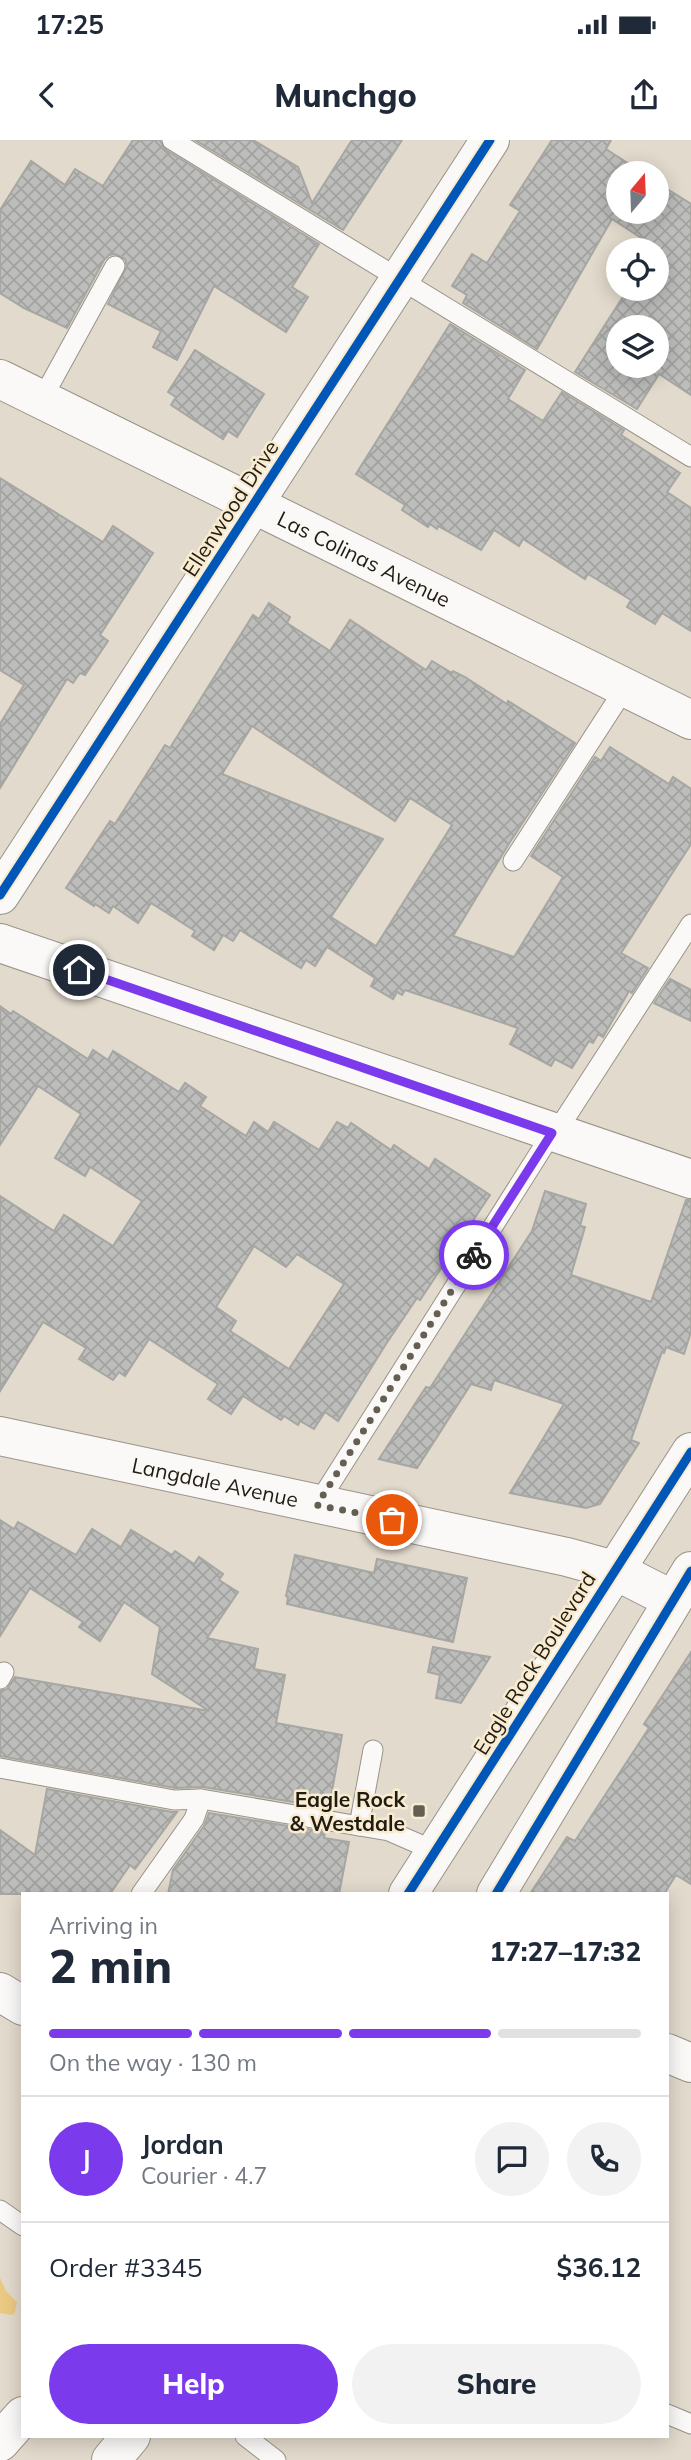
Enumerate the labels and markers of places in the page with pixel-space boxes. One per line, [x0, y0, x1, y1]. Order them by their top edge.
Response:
pin [49, 940, 109, 1000]
pin [362, 1490, 422, 1550]
place label: Eagle Rock & Westdale [290, 1786, 405, 1836]
marker: Eagle Rock & Westdale [411, 1803, 427, 1819]

